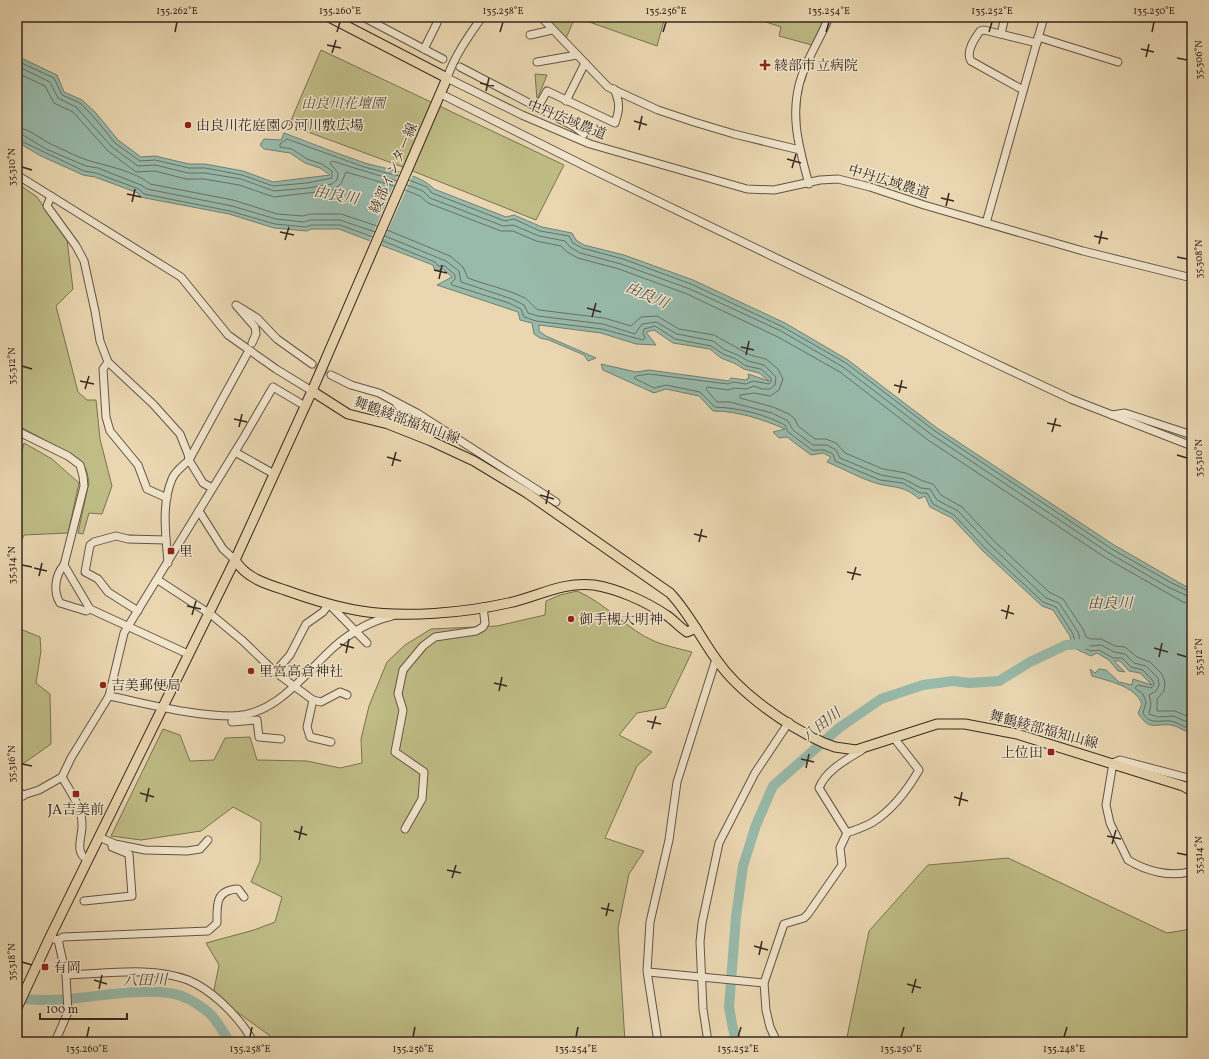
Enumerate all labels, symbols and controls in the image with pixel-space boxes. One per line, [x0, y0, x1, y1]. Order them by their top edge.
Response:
text: 135.262°E [156, 4, 198, 18]
text: 135.260°E [319, 4, 361, 18]
text: 135.258°E [482, 4, 524, 18]
text: 135.256°E [645, 4, 687, 18]
text: 135.254°E [808, 4, 850, 18]
text: 135.252°E [971, 4, 1013, 18]
text: 135.250°E [1133, 4, 1175, 18]
text: 35.306°N [1192, 40, 1206, 80]
place label: 綾部市立病院 [774, 57, 858, 76]
marker: 綾部市立病院 [759, 59, 771, 71]
park label: 由良川花壇園 [301, 95, 387, 114]
street label: 中丹広域農道 [524, 96, 609, 145]
place label: 由良川花庭園の河川敷広場 [196, 117, 364, 136]
marker: 由良川花庭園の河川敷広場 [183, 120, 193, 130]
street label: 綾部インター線 [366, 120, 423, 217]
text: 35.310°N [5, 147, 19, 186]
street label: 中丹広域農道 [846, 161, 932, 204]
water label: 由良川 [312, 182, 362, 211]
text: 35.308°N [1192, 239, 1206, 279]
water label: 由良川 [622, 278, 673, 316]
text: 35.312°N [5, 347, 19, 385]
street label: 舞鶴綾部福知山線 [351, 393, 462, 449]
text: 35.310°N [1192, 438, 1206, 477]
place label: 里 [179, 543, 193, 562]
text: 35.314°N [5, 546, 19, 584]
marker: 里 [166, 546, 176, 556]
water label: 由良川 [1087, 594, 1134, 615]
place label: 御手槻大明神 [579, 611, 663, 630]
marker: 御手槻大明神 [566, 614, 576, 624]
text: 35.312°N [1192, 638, 1206, 676]
place label: 里宮高倉神社 [259, 663, 343, 682]
marker: 里宮高倉神社 [246, 666, 256, 676]
place label: 吉美郵便局 [111, 677, 181, 696]
marker: 吉美郵便局 [98, 680, 108, 690]
water label: 八田川 [798, 703, 848, 748]
street label: 舞鶴綾部福知山線 [987, 707, 1100, 754]
place label: 上位田 [1001, 744, 1043, 763]
text: 35.316°N [5, 745, 19, 783]
marker: 上位田 [1046, 747, 1056, 757]
marker: JA吉美前 [71, 789, 81, 799]
place label: JA吉美前 [48, 801, 104, 820]
text: 35.314°N [1192, 836, 1206, 874]
text: 35.318°N [5, 943, 19, 981]
place label: 有岡 [53, 959, 81, 978]
marker: 有岡 [40, 962, 50, 972]
water label: 八田川 [122, 971, 170, 992]
scale bar [40, 995, 127, 1021]
text: 100 m [46, 1002, 79, 1018]
text: 135.260°E [66, 1042, 108, 1056]
text: 135.258°E [229, 1042, 271, 1056]
text: 135.256°E [392, 1042, 434, 1056]
text: 135.254°E [555, 1042, 597, 1056]
text: 135.252°E [717, 1042, 759, 1056]
text: 135.250°E [880, 1042, 922, 1056]
text: 135.248°E [1043, 1042, 1085, 1056]

